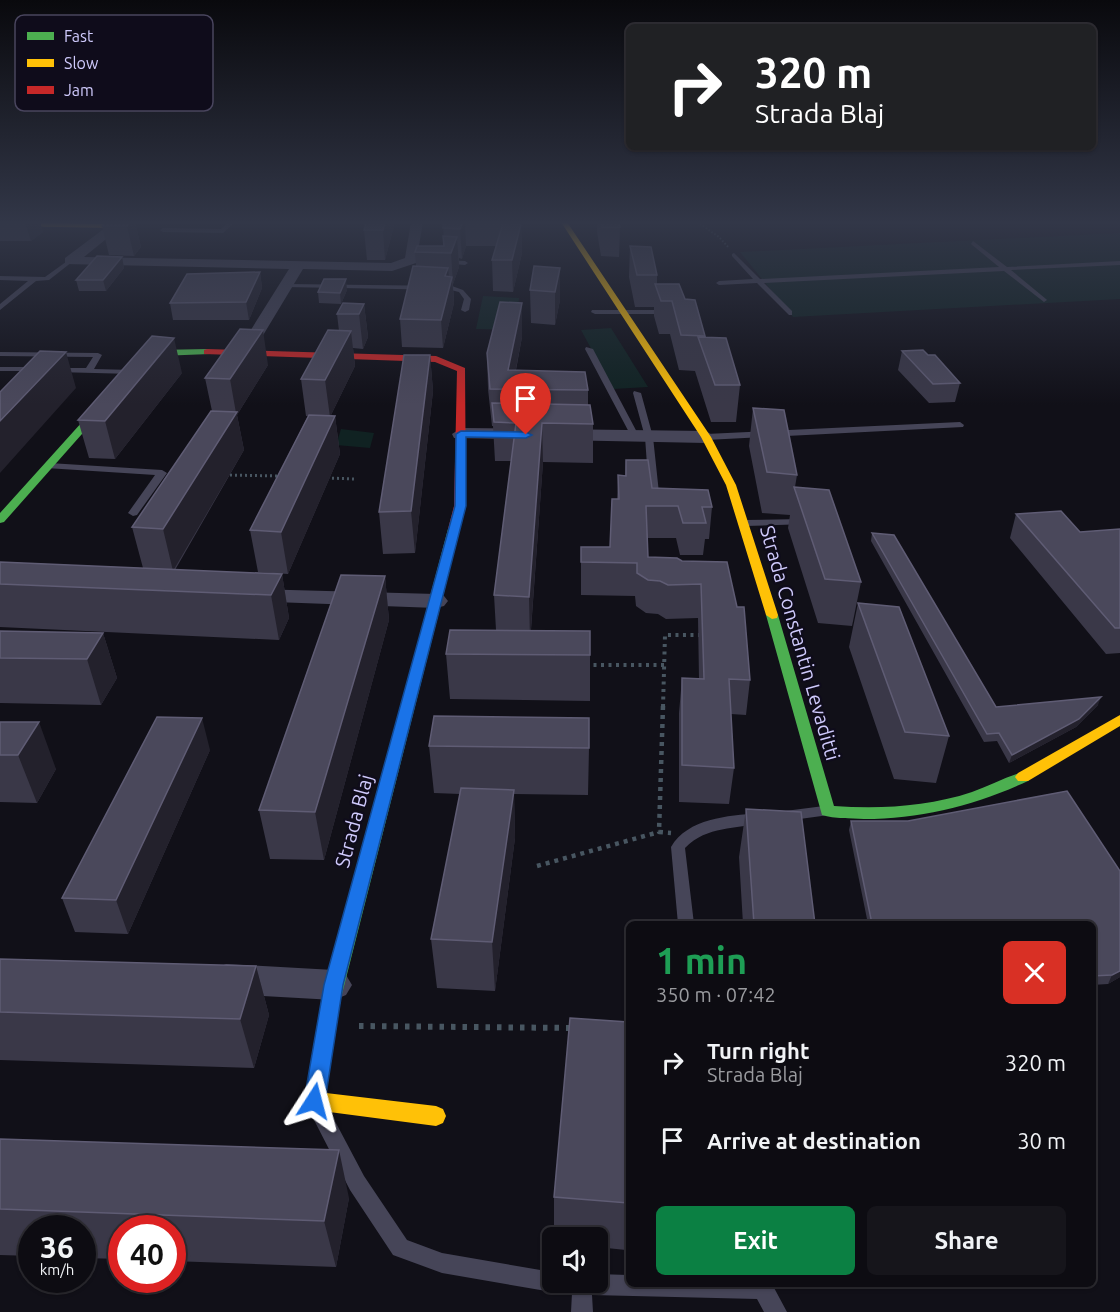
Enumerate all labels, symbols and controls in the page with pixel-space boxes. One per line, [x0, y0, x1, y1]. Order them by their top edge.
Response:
legend [15, 15, 213, 111]
text: Fast [64, 27, 94, 45]
icon: right [656, 48, 734, 126]
text: 320 m [755, 49, 872, 96]
text: Slow [64, 54, 99, 72]
text: Jam [64, 81, 94, 99]
text: Strada Blaj [755, 98, 884, 128]
pin [500, 373, 551, 435]
icon: arrive [509, 382, 542, 415]
street label: Strada Constantin Levaditti [756, 523, 845, 763]
street label: Strada Blaj [330, 772, 377, 870]
text: 1 min [656, 940, 747, 981]
button: close [1003, 941, 1066, 1004]
text: 350 m · 07:42 [656, 983, 776, 1006]
text: Turn right [707, 1038, 809, 1063]
icon: right [656, 1046, 689, 1079]
text: 320 m [1005, 1050, 1066, 1075]
text: Strada Blaj [707, 1063, 803, 1086]
position arrow [282, 1069, 346, 1133]
icon: arrive [656, 1124, 689, 1157]
text: Arrive at destination [707, 1128, 921, 1153]
text: 30 m [1017, 1128, 1066, 1153]
button: Exit [656, 1206, 855, 1275]
button: Share [867, 1206, 1066, 1275]
speed limit sign: 40 [108, 1215, 186, 1293]
map controls [542, 1227, 608, 1293]
button: sound [542, 1227, 608, 1293]
text: 36 [40, 1230, 74, 1264]
text: km/h [40, 1261, 74, 1278]

